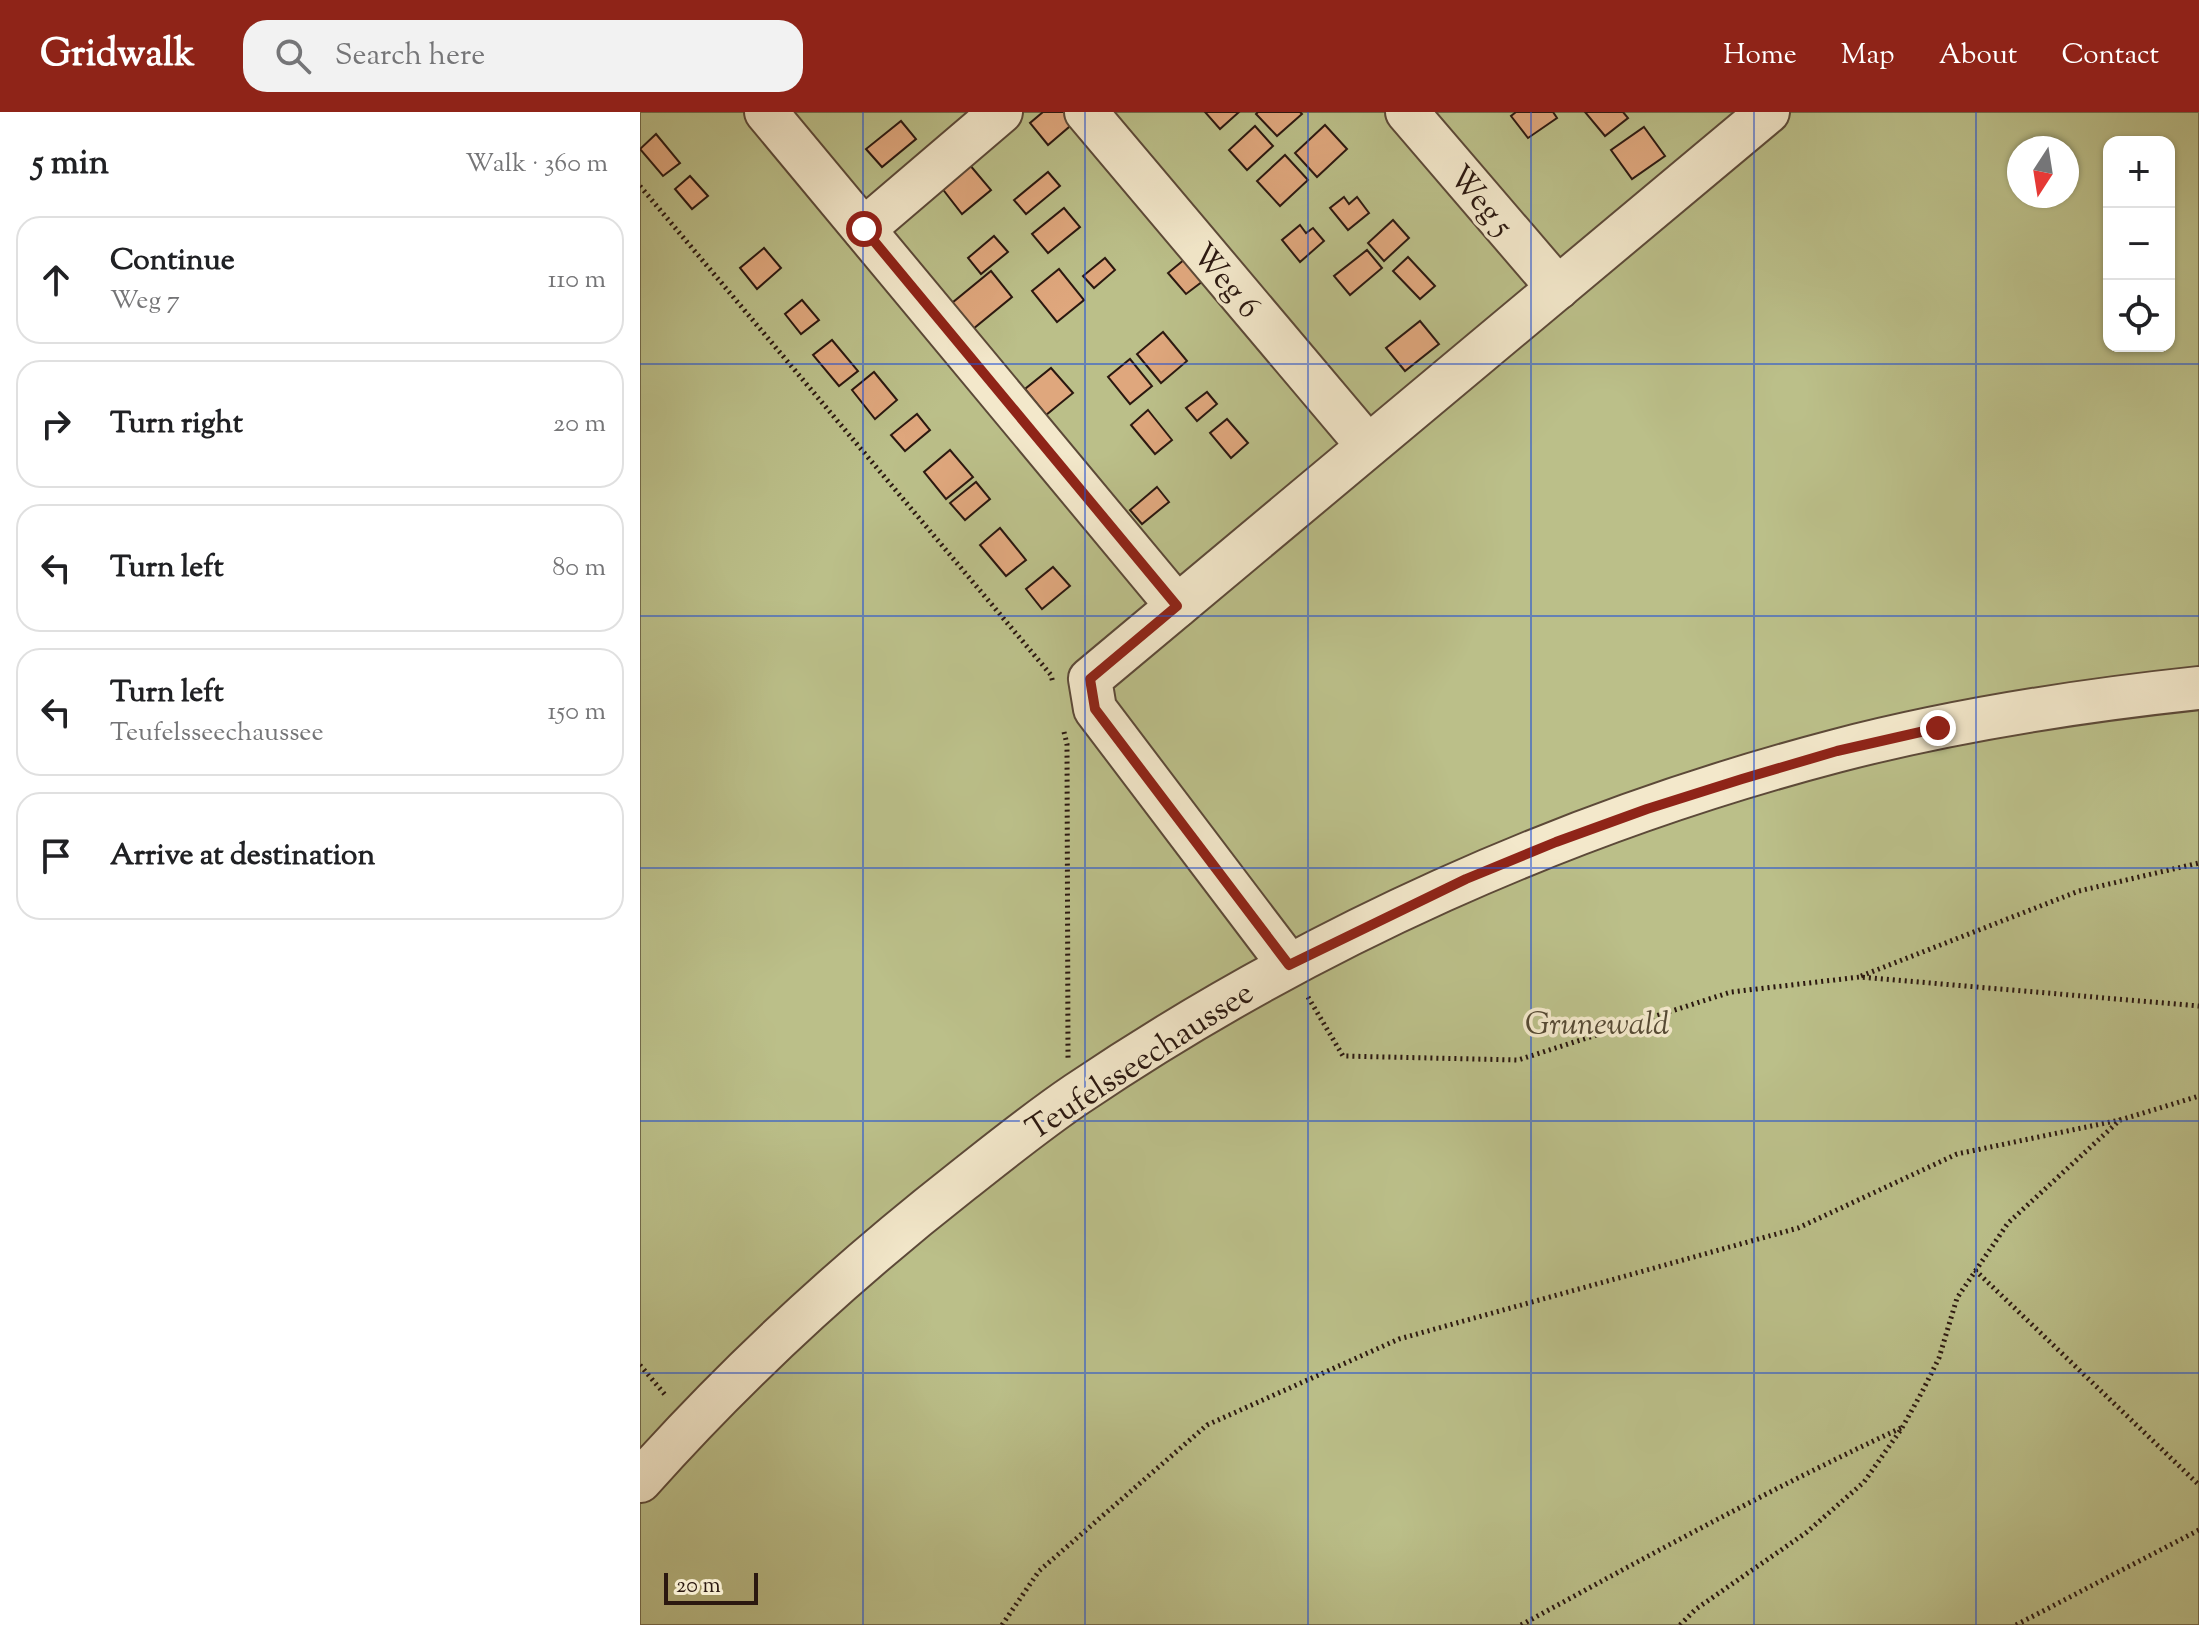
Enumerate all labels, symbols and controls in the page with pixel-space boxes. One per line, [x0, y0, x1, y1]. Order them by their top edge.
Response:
search box [243, 20, 803, 92]
text: Gridwalk [40, 29, 195, 83]
icon: search [271, 34, 315, 78]
text: Search here [335, 35, 485, 78]
text: Home [1723, 36, 1797, 76]
text: Map [1841, 36, 1895, 76]
text: About [1939, 36, 2017, 76]
text: Contact [2061, 36, 2159, 76]
north arrow [2007, 136, 2079, 208]
map controls [2103, 136, 2175, 352]
button: + [2103, 136, 2175, 208]
text: 5 min [32, 140, 109, 189]
text: Walk · 360 m [465, 146, 608, 183]
street label: Weg 5 [1436, 156, 1523, 248]
button: − [2103, 208, 2175, 280]
route start [846, 211, 882, 247]
street label: Weg 6 [1180, 234, 1270, 330]
text: Continue [110, 240, 235, 283]
icon: ahead [34, 258, 78, 302]
text: 110 m [548, 262, 606, 299]
button: locate [2103, 280, 2175, 352]
text: Weg 7 [110, 283, 180, 320]
icon: right [34, 402, 78, 446]
text: Turn right [110, 403, 243, 446]
text: 20 m [553, 406, 606, 443]
icon: left [34, 546, 78, 590]
text: Turn left [110, 547, 224, 590]
text: 80 m [552, 550, 606, 587]
text: Turn left [110, 672, 224, 715]
icon: left [34, 690, 78, 734]
text: 150 m [547, 694, 606, 731]
route end [1920, 710, 1956, 746]
text: Teufelsseechaussee [110, 715, 324, 752]
icon: arrive [34, 834, 78, 878]
text: Arrive at destination [110, 835, 375, 878]
street label: Teufelsseechaussee [1018, 972, 1263, 1153]
park label: Grunewald [1525, 1003, 1669, 1049]
scale bar [664, 1569, 758, 1605]
text: 20 m [676, 1571, 721, 1603]

